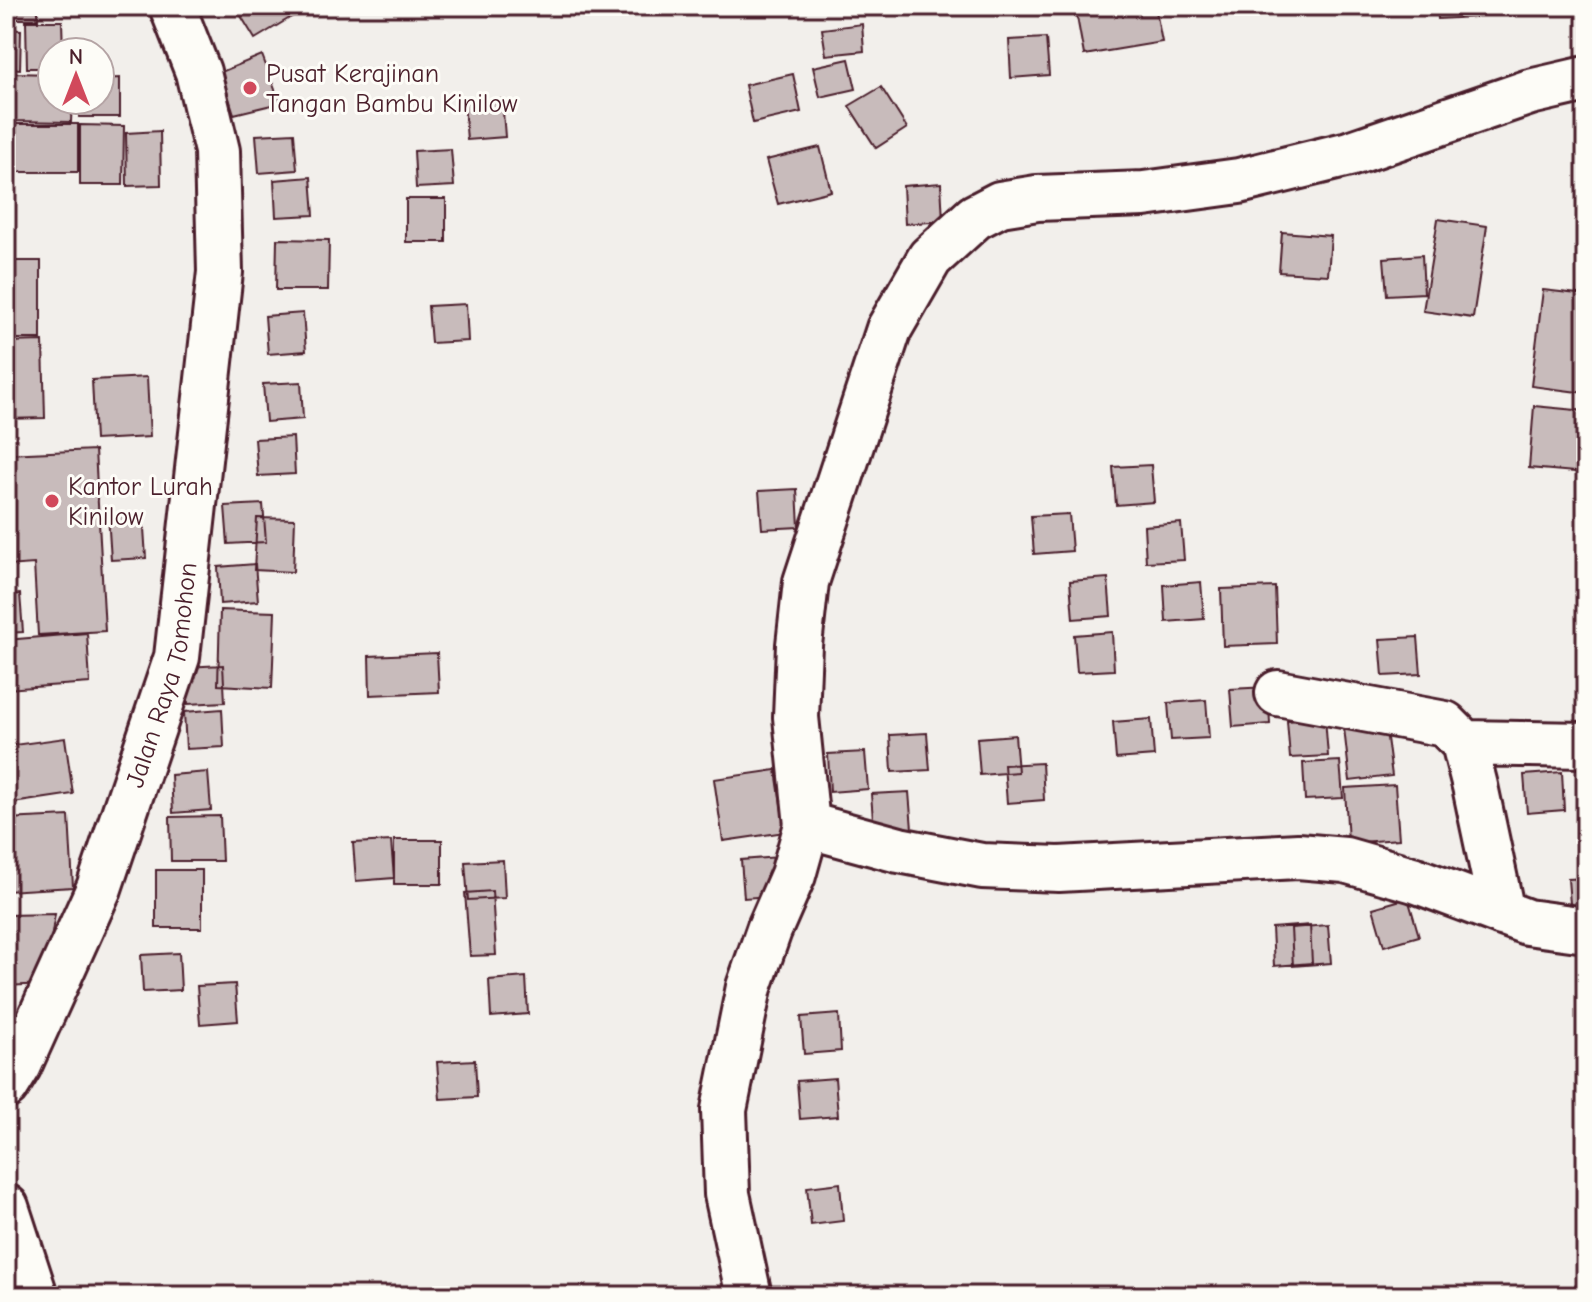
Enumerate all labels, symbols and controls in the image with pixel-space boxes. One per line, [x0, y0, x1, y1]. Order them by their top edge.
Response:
north arrow [36, 36, 116, 116]
text: N [69, 44, 83, 70]
place label: Pusat Kerajinan Tangan Bambu Kinilow [266, 59, 518, 119]
marker: Pusat Kerajinan Tangan Bambu Kinilow [241, 79, 259, 97]
place label: Kantor Lurah Kinilow [68, 472, 213, 532]
marker: Kantor Lurah Kinilow [43, 492, 61, 510]
street label: Jalan Raya Tomohon [120, 561, 203, 792]

